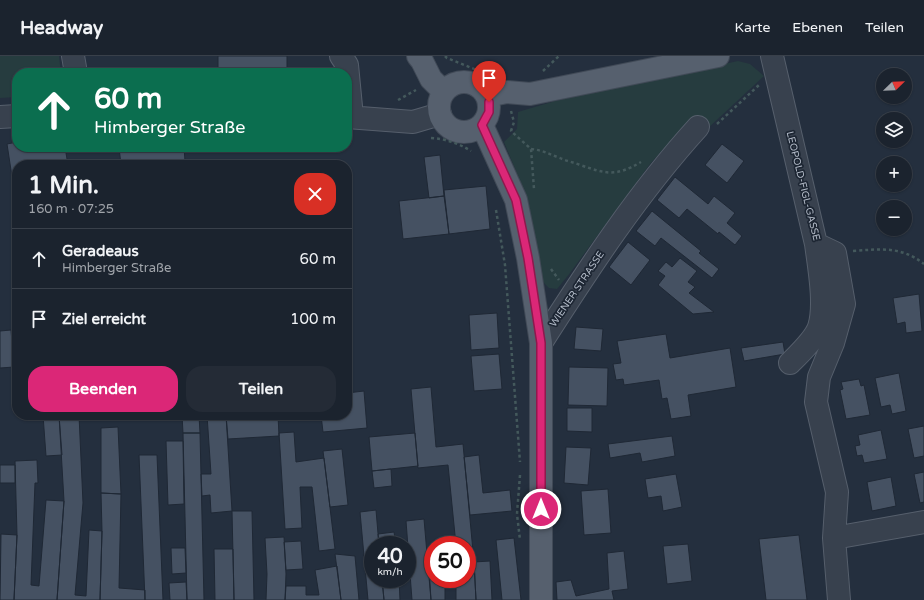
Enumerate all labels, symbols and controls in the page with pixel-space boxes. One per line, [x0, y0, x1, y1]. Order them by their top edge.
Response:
text: Headway [20, 17, 103, 39]
text: Karte [735, 19, 770, 36]
text: Ebenen [792, 19, 843, 36]
text: Teilen [865, 19, 904, 36]
pin [472, 61, 506, 102]
icon: arrive [478, 67, 500, 89]
north arrow [876, 68, 912, 104]
map controls [876, 68, 912, 236]
text: 60 m [94, 82, 162, 116]
icon: ahead [28, 84, 80, 136]
button: layers [876, 112, 912, 148]
text: Himberger Straße [94, 116, 245, 138]
street label: LEOPOLD-FIGL-GASSE [784, 130, 822, 242]
button: + [876, 156, 912, 192]
text: 1 Min. [28, 171, 99, 200]
button: close [294, 173, 336, 215]
button: − [876, 200, 912, 236]
text: 160 m · 07:25 [28, 201, 114, 217]
text: Geradeaus [62, 242, 139, 260]
icon: ahead [28, 248, 50, 270]
street label: WIENER STRASSE [547, 249, 607, 329]
text: 60 m [299, 250, 336, 268]
text: Himberger Straße [62, 260, 171, 276]
icon: arrive [28, 308, 50, 330]
text: Ziel erreicht [62, 310, 146, 328]
text: 100 m [290, 310, 336, 328]
button: Beenden [28, 366, 178, 412]
button: Teilen [186, 366, 336, 412]
position arrow [520, 488, 562, 530]
speed limit sign: 50 [424, 536, 476, 588]
text: 40 [377, 545, 403, 569]
text: km/h [377, 566, 403, 578]

